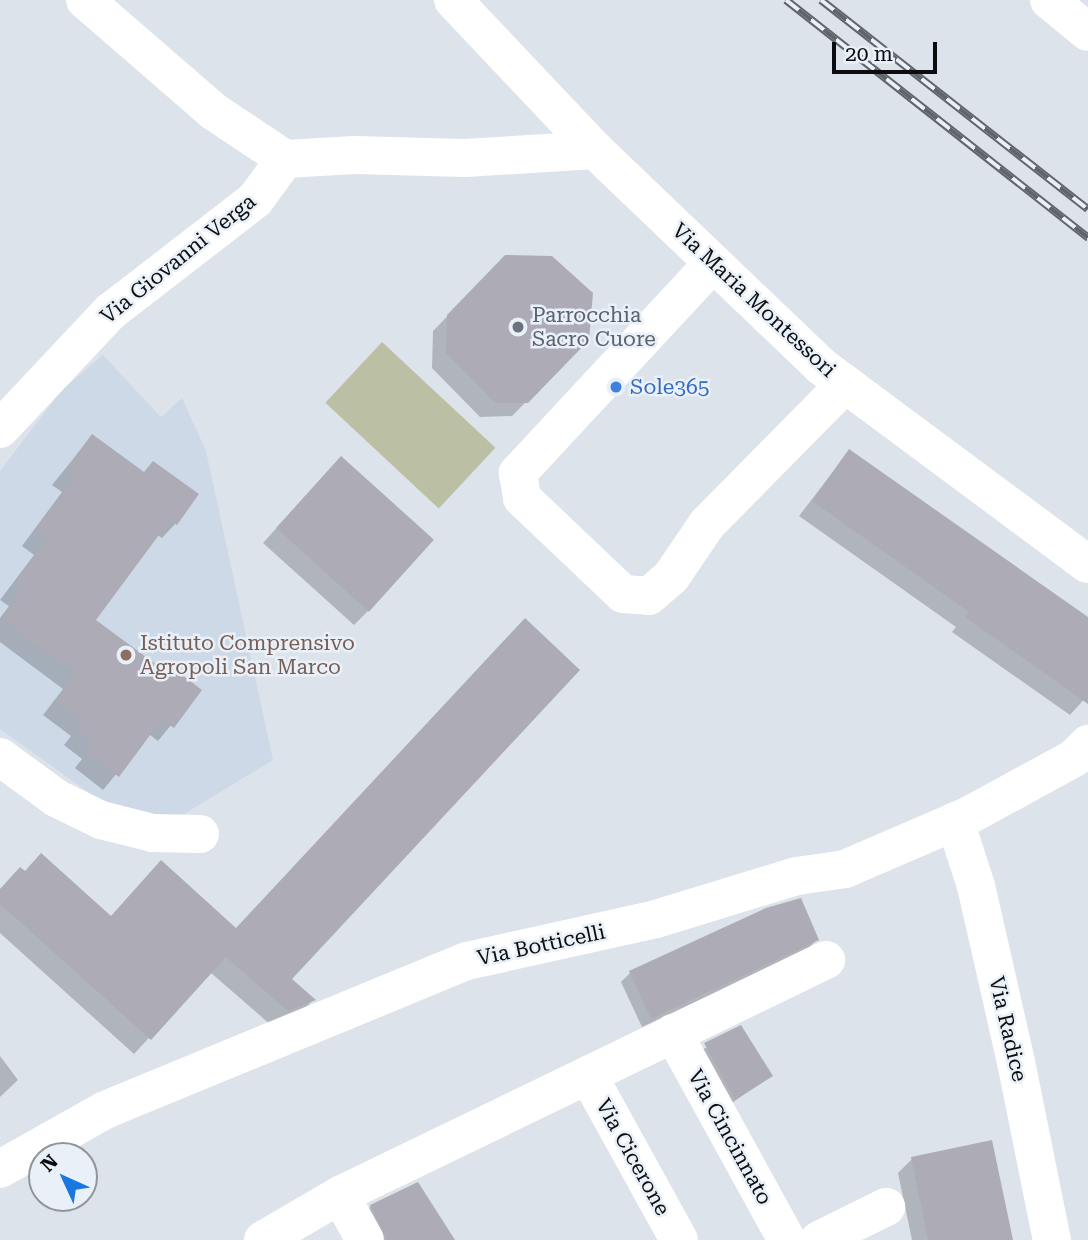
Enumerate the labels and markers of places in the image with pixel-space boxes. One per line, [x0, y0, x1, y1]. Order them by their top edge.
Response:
place label: Parrocchia Sacro Cuore [532, 302, 656, 352]
marker: Parrocchia Sacro Cuore [510, 319, 526, 335]
place label: Sole365 [630, 374, 710, 400]
marker: Sole365 [608, 379, 624, 395]
place label: Istituto Comprensivo Agropoli San Marco [140, 630, 355, 680]
marker: Istituto Comprensivo Agropoli San Marco [118, 647, 134, 663]

